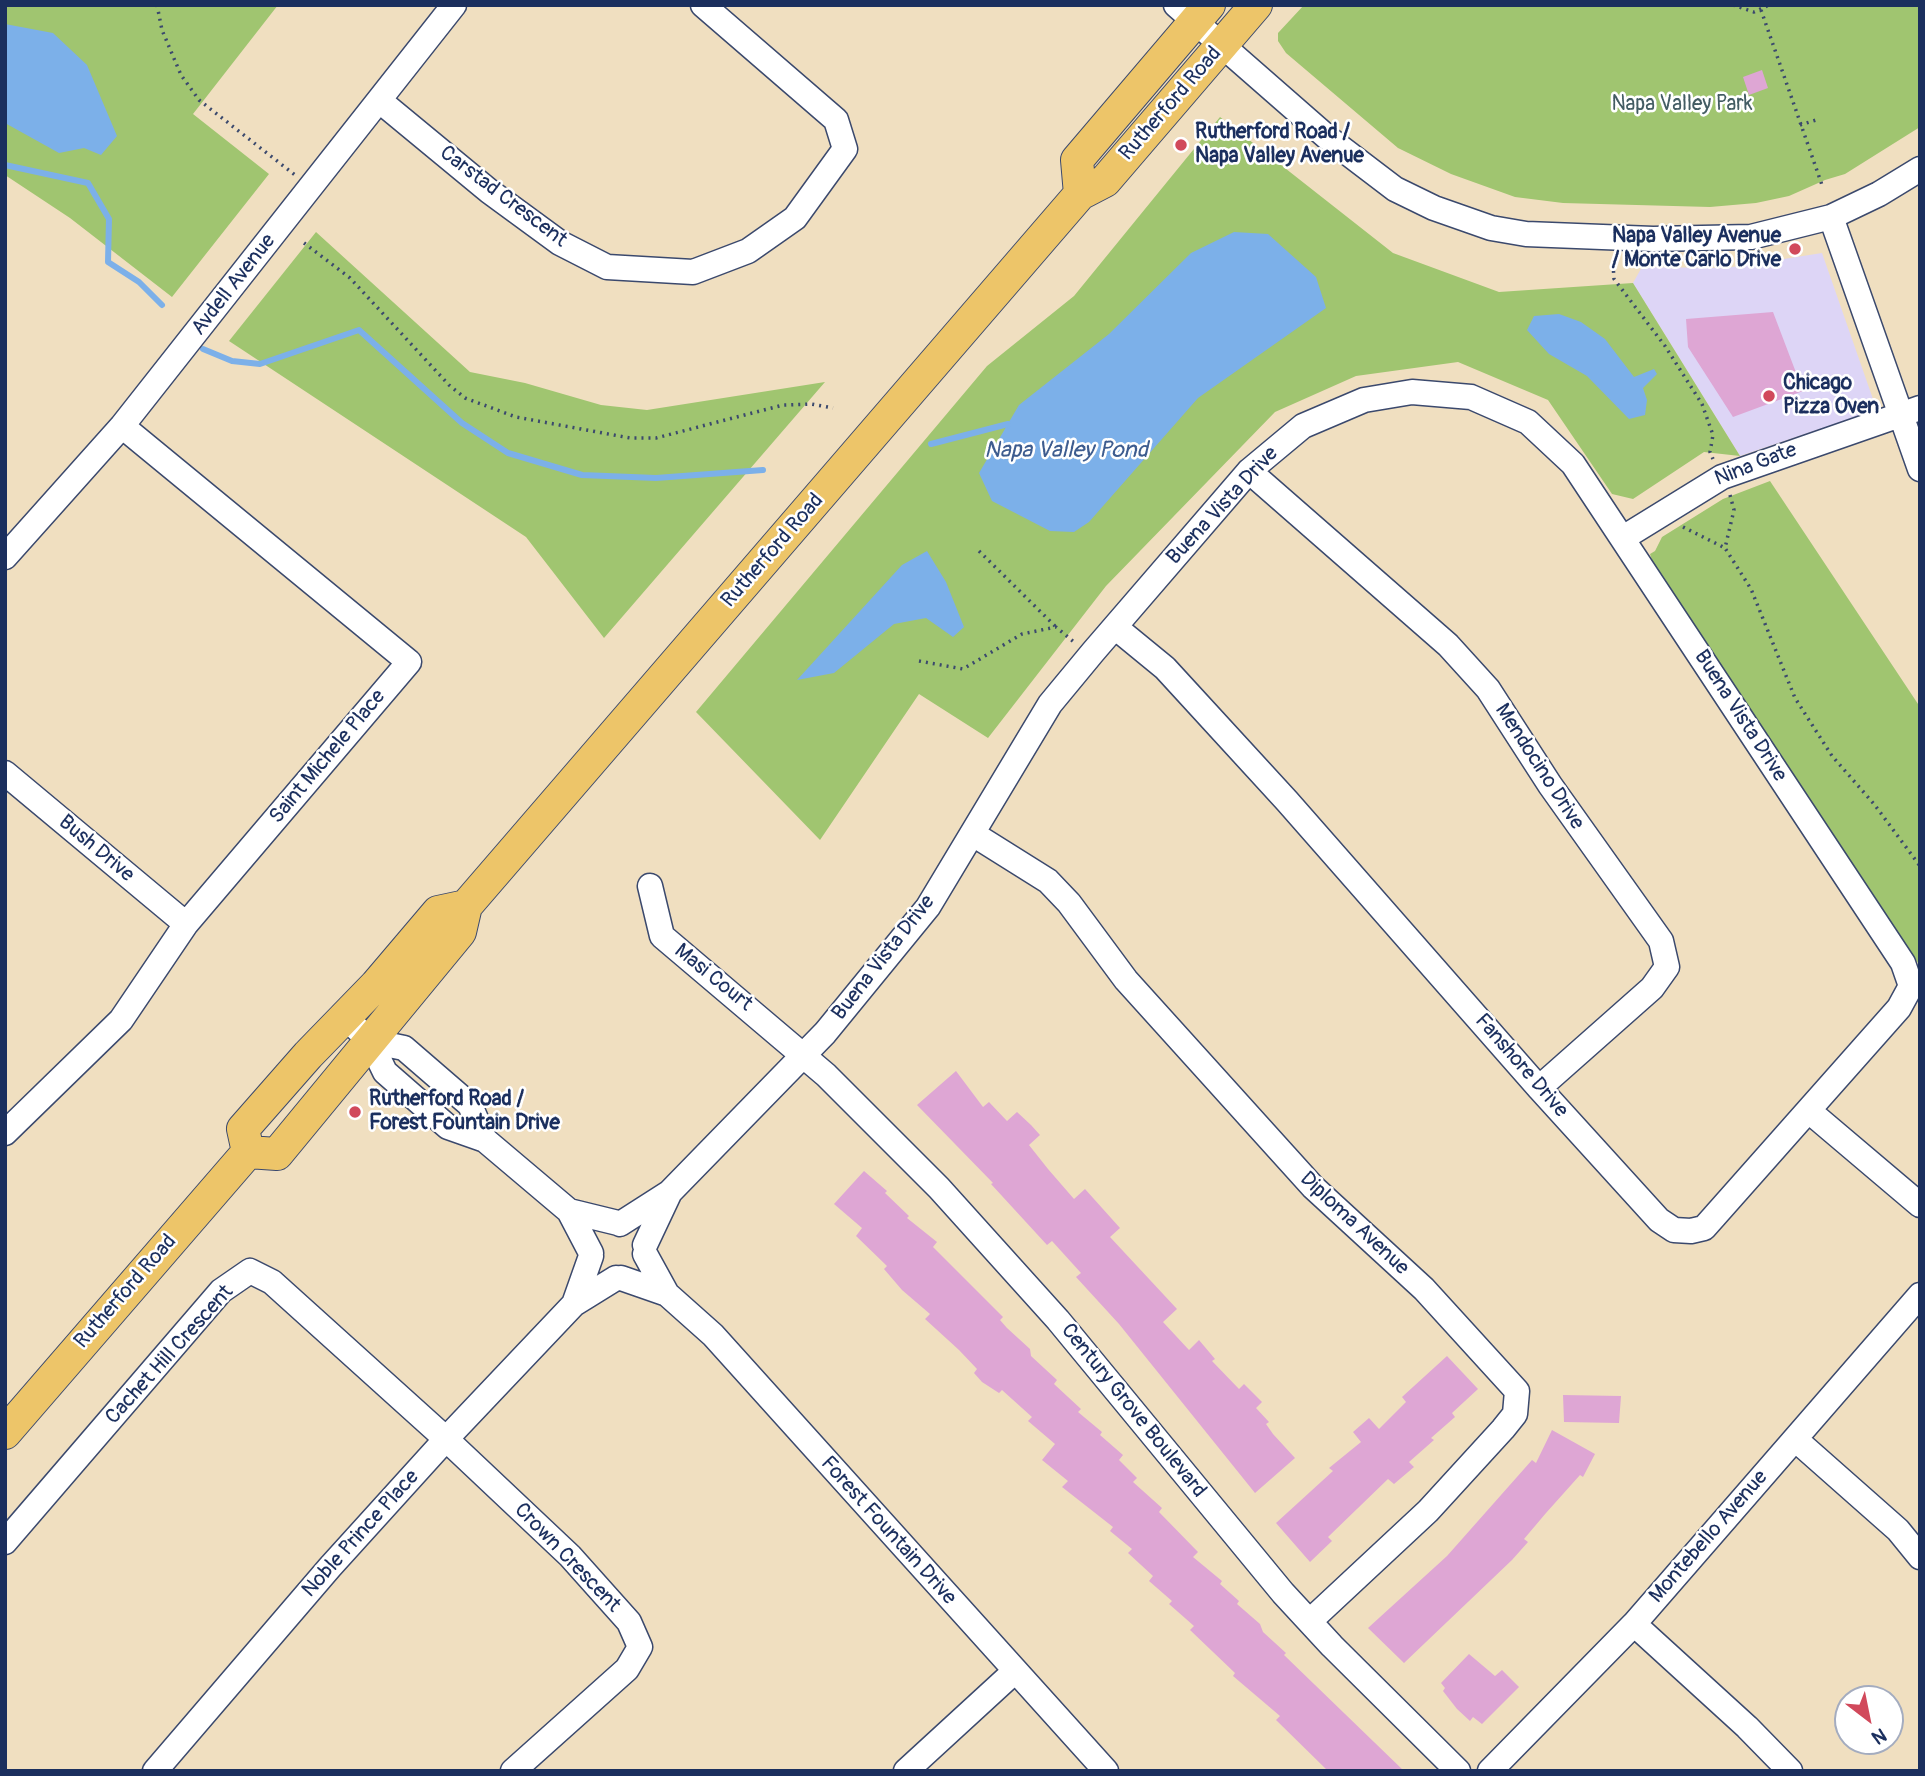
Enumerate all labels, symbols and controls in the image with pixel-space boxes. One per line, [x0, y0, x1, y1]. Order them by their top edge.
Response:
street label: Rutherford Road [1115, 42, 1227, 166]
park label: Napa Valley Park [1611, 92, 1753, 118]
place label: Rutherford Road / Napa Valley Avenue [1195, 120, 1364, 170]
marker: Rutherford Road / Napa Valley Avenue [1173, 137, 1189, 153]
street label: Carstad Crescent [434, 141, 572, 253]
place label: Napa Valley Avenue / Monte Carlo Drive [1612, 224, 1781, 274]
street label: Avdell Avenue [187, 229, 281, 341]
marker: Napa Valley Avenue / Monte Carlo Drive [1787, 241, 1803, 257]
place label: Chicago Pizza Oven [1783, 371, 1879, 421]
marker: Chicago Pizza Oven [1761, 388, 1777, 404]
water label: Napa Valley Pond [984, 437, 1148, 465]
street label: Nina Gate [1711, 438, 1801, 492]
street label: Buena Vista Drive [1162, 442, 1284, 570]
street label: Rutherford Road [717, 489, 829, 613]
street label: Buena Vista Drive [1688, 645, 1792, 787]
street label: Saint Michele Place [265, 685, 391, 829]
street label: Mendocino Drive [1489, 699, 1589, 835]
street label: Bush Drive [53, 810, 139, 888]
street label: Buena Vista Drive [827, 890, 941, 1026]
street label: Masi Court [669, 939, 757, 1017]
street label: Fanshore Drive [1469, 1009, 1573, 1123]
place label: Rutherford Road / Forest Fountain Drive [369, 1087, 560, 1137]
marker: Rutherford Road / Forest Fountain Drive [347, 1104, 363, 1120]
street label: Diploma Avenue [1294, 1167, 1414, 1281]
street label: Rutherford Road [70, 1230, 182, 1354]
street label: Cachet Hill Crescent [101, 1280, 239, 1430]
street label: Century Grove Boulevard [1055, 1319, 1211, 1503]
street label: Forest Fountain Drive [815, 1452, 961, 1610]
street label: Noble Prince Place [297, 1465, 425, 1603]
street label: Montebello Avenue [1644, 1465, 1774, 1609]
street label: Crown Crescent [509, 1498, 625, 1618]
north arrow [1834, 1685, 1904, 1755]
text: N [1867, 1723, 1891, 1750]

